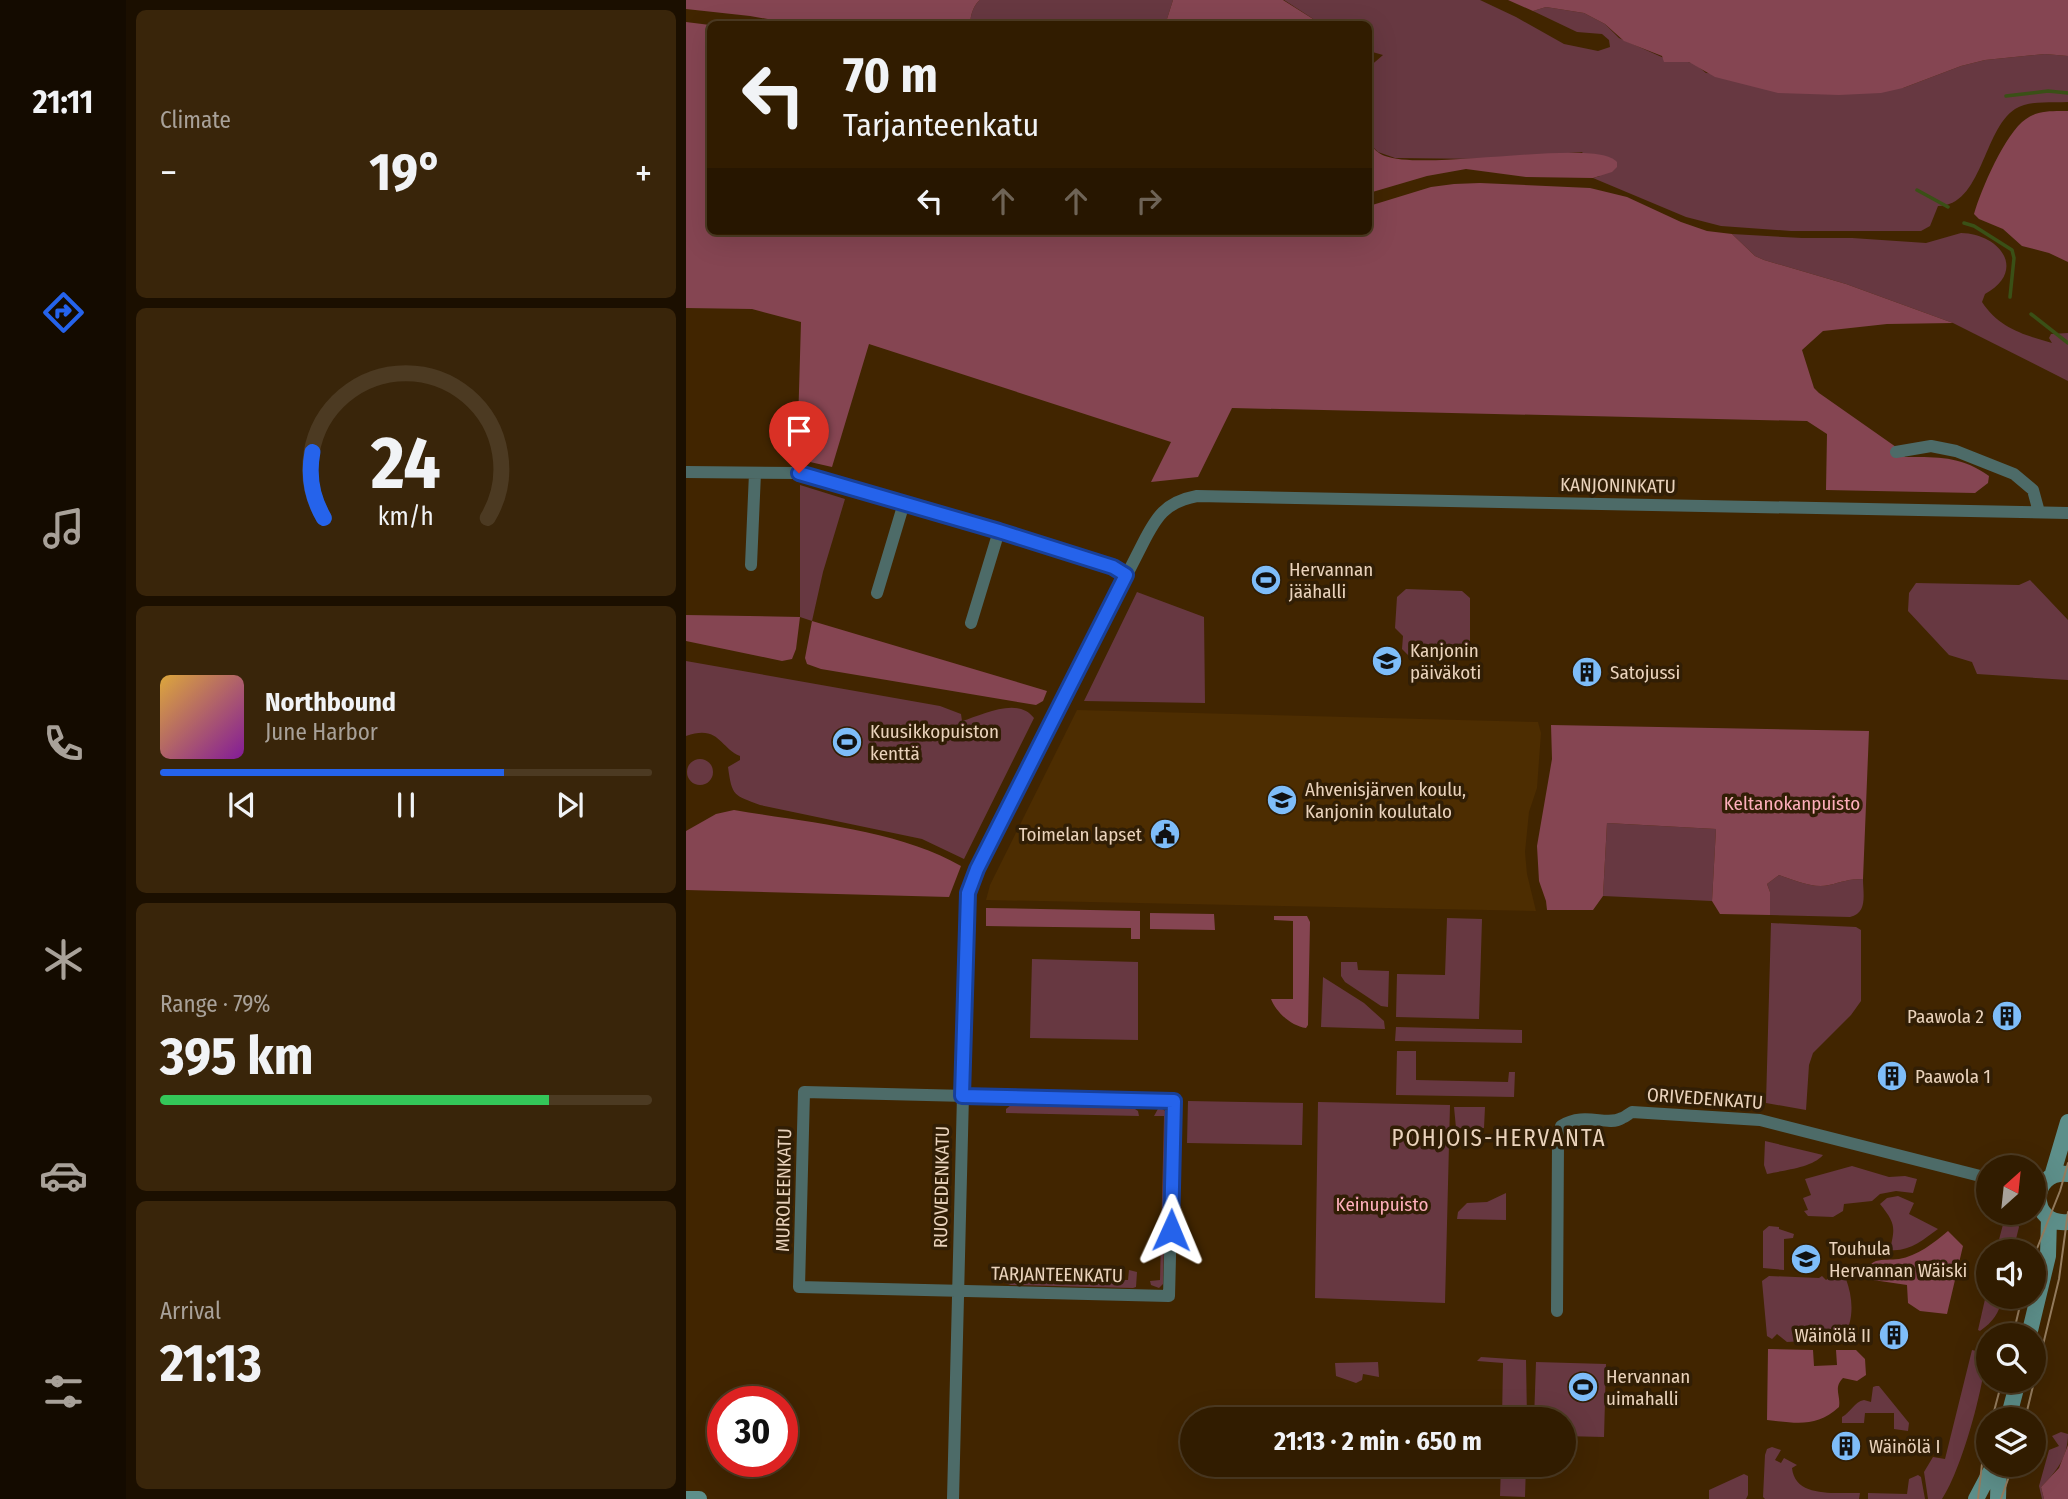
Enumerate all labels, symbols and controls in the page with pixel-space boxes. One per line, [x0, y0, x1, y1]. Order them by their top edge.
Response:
text: 70 m [843, 46, 938, 105]
icon: left [728, 49, 819, 140]
text: 21:11 [33, 83, 93, 121]
text: Climate [160, 106, 231, 134]
text: Tarjanteenkatu [843, 106, 1039, 144]
text: 19° [369, 141, 443, 204]
text: − [160, 150, 177, 196]
text: + [635, 150, 652, 196]
icon: left [911, 182, 949, 220]
icon: ahead [984, 182, 1022, 220]
icon: ahead [1057, 182, 1095, 220]
icon: right [1130, 182, 1168, 220]
icon: directions [39, 288, 88, 337]
pin [769, 401, 829, 473]
icon: arrive [780, 412, 818, 450]
text: 24 [370, 420, 441, 507]
street label: KANJONINKATU [1560, 473, 1676, 498]
text: km/h [378, 501, 434, 531]
icon: music [39, 504, 88, 553]
place label: Hervannan jäähalli [1288, 558, 1373, 603]
sports icon: Hervannan jäähalli [1249, 563, 1283, 597]
place label: Kanjonin päiväkoti [1410, 639, 1481, 684]
school or university icon: Kanjonin päiväkoti [1370, 644, 1404, 678]
building icon: Satojussi [1570, 655, 1604, 689]
place label: Satojussi [1610, 661, 1680, 684]
text: Northbound [265, 687, 396, 718]
text: June Harbor [265, 718, 378, 746]
icon: phone [39, 719, 88, 768]
place label: Kuusikkopuiston kenttä [870, 720, 999, 765]
sports icon: Kuusikkopuiston kenttä [830, 725, 864, 759]
place label: Ahvenisjärven koulu, Kanjonin koulutalo [1305, 778, 1466, 823]
school or university icon: Ahvenisjärven koulu, Kanjonin koulutalo [1265, 783, 1299, 817]
icon: previous [223, 786, 261, 824]
icon: pause [387, 786, 425, 824]
icon: next [551, 786, 589, 824]
park label: Keltanokanpuisto [1724, 792, 1860, 815]
public building icon: Toimelan lapset [1148, 817, 1182, 851]
place label: Toimelan lapset [1019, 823, 1143, 846]
icon: climate [39, 935, 88, 984]
text: Range · 79% [160, 990, 271, 1018]
building icon: Paawola 2 [1990, 999, 2024, 1033]
place label: Paawola 2 [1907, 1005, 1984, 1028]
text: 395 km [160, 1025, 314, 1088]
building icon: Paawola 1 [1875, 1059, 1909, 1093]
place label: Paawola 1 [1915, 1065, 1991, 1088]
street label: ORIVEDENKATU [1646, 1083, 1764, 1114]
district label: POHJOIS-HERVANTA [1391, 1124, 1607, 1152]
street label: RUOVEDENKATU [929, 1126, 954, 1248]
street label: MUROLEENKATU [771, 1128, 796, 1252]
icon: car [39, 1151, 88, 1200]
north arrow [1976, 1155, 2046, 1225]
map controls [1976, 1155, 2046, 1477]
position arrow [1134, 1193, 1208, 1267]
park label: Keinupuisto [1336, 1193, 1428, 1216]
place label: Touhula Hervannan Wäiski [1829, 1237, 1967, 1282]
button: sound [1976, 1239, 2046, 1309]
school or university icon: Touhula Hervannan Wäiski [1789, 1242, 1823, 1276]
street label: TARJANTEENKATU [991, 1262, 1123, 1287]
text: Arrival [160, 1297, 221, 1325]
building icon: Wäinölä II [1877, 1318, 1911, 1352]
button: search [1976, 1323, 2046, 1393]
place label: Wäinölä II [1795, 1324, 1871, 1347]
text: 21:13 [160, 1332, 262, 1395]
place label: Hervannan uimahalli [1606, 1365, 1690, 1410]
icon: filters [39, 1367, 88, 1416]
sports icon: Hervannan uimahalli [1566, 1370, 1600, 1404]
speed limit sign: 30 [707, 1386, 798, 1477]
button: layers [1976, 1407, 2046, 1477]
text: 21:13 · 2 min · 650 m [1274, 1426, 1482, 1457]
building icon: Wäinölä I [1829, 1429, 1863, 1463]
place label: Wäinölä I [1869, 1435, 1940, 1458]

